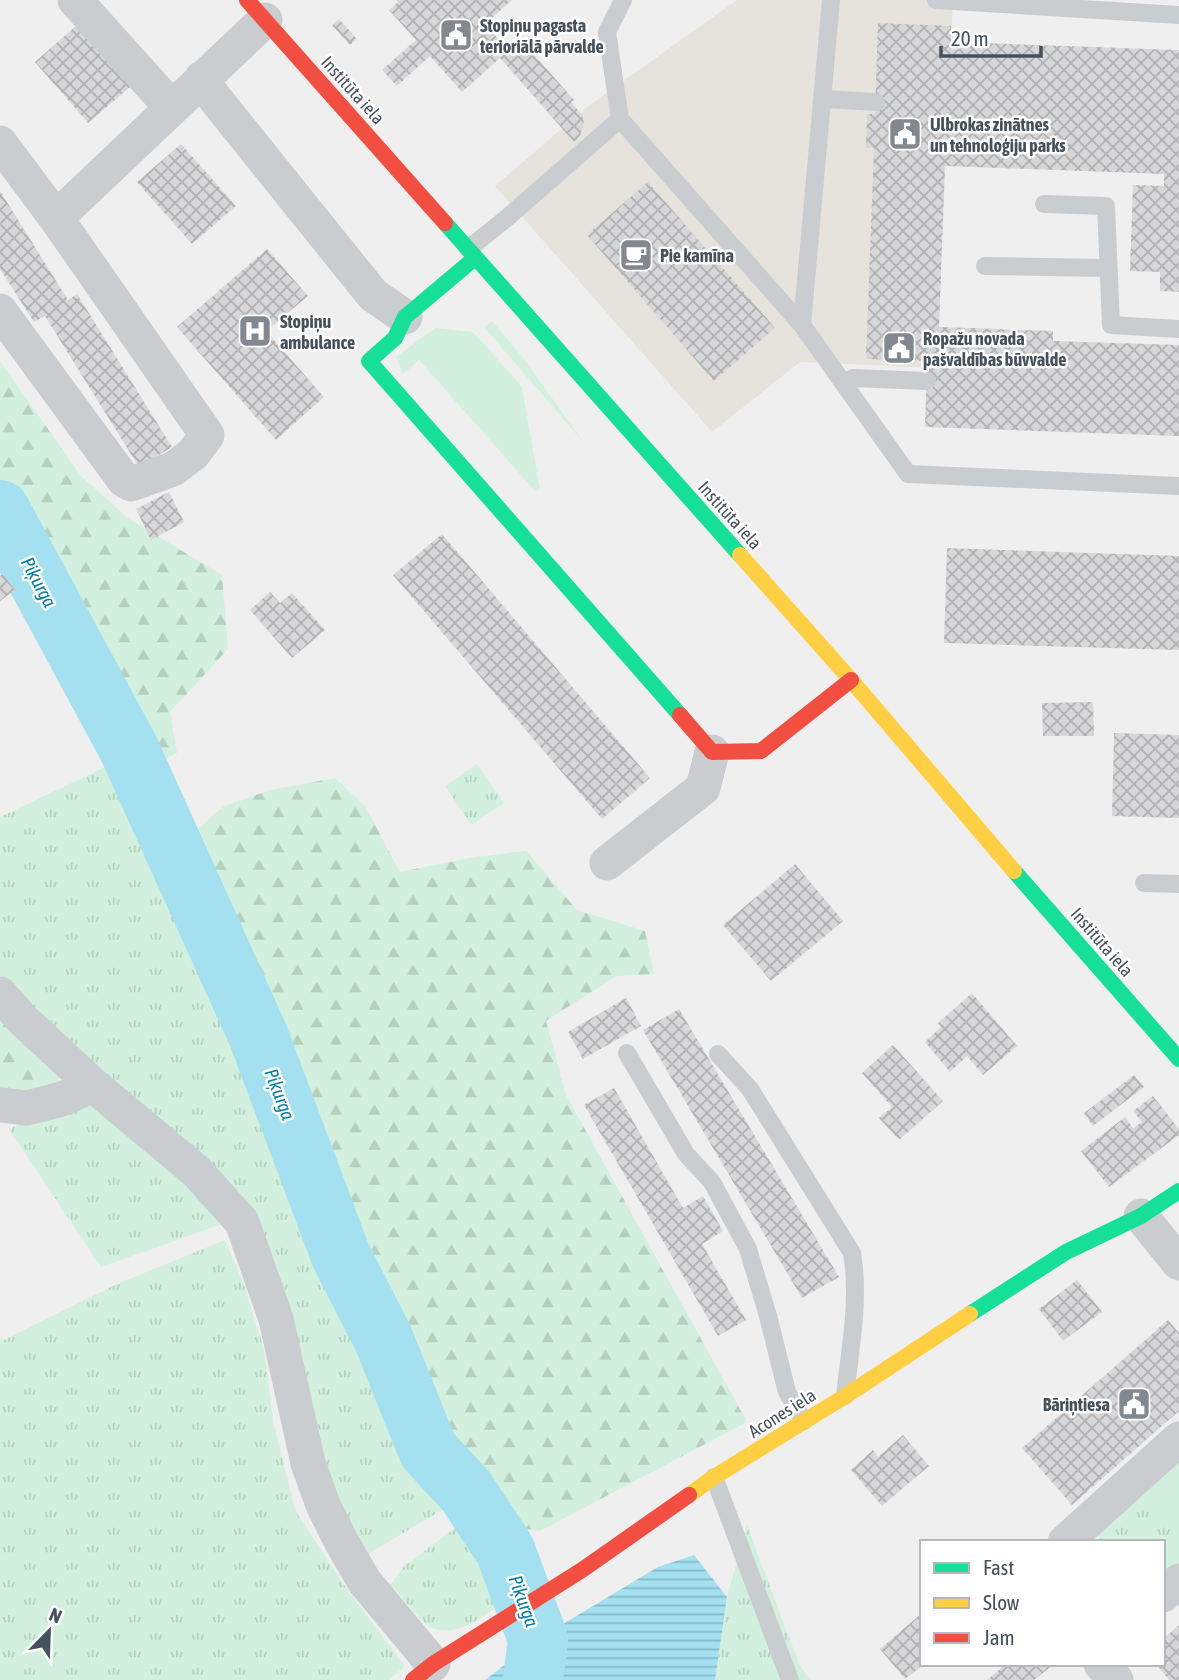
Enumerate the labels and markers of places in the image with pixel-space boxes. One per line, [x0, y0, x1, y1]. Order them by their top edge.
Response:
place label: Stopiņu pagasta terioriālā pārvalde [479, 15, 604, 57]
public building icon: Stopiņu pagasta terioriālā pārvalde [437, 16, 475, 54]
place label: Ulbrokas zinātnes un tehnoloģiju parks [930, 114, 1066, 156]
public building icon: Ulbrokas zinātnes un tehnoloģiju parks [886, 115, 924, 153]
cafe icon: Pie kamīna [617, 236, 655, 274]
place label: Pie kamīna [660, 245, 734, 266]
place label: Stopiņu ambulance [280, 311, 355, 353]
hospital icon: Stopiņu ambulance [236, 312, 274, 350]
place label: Ropažu novada pašvaldības būvvalde [923, 328, 1066, 370]
public building icon: Ropažu novada pašvaldības būvvalde [880, 329, 918, 367]
public building icon: Bāriņtiesa [1115, 1385, 1153, 1423]
place label: Bāriņtiesa [1043, 1394, 1110, 1416]

